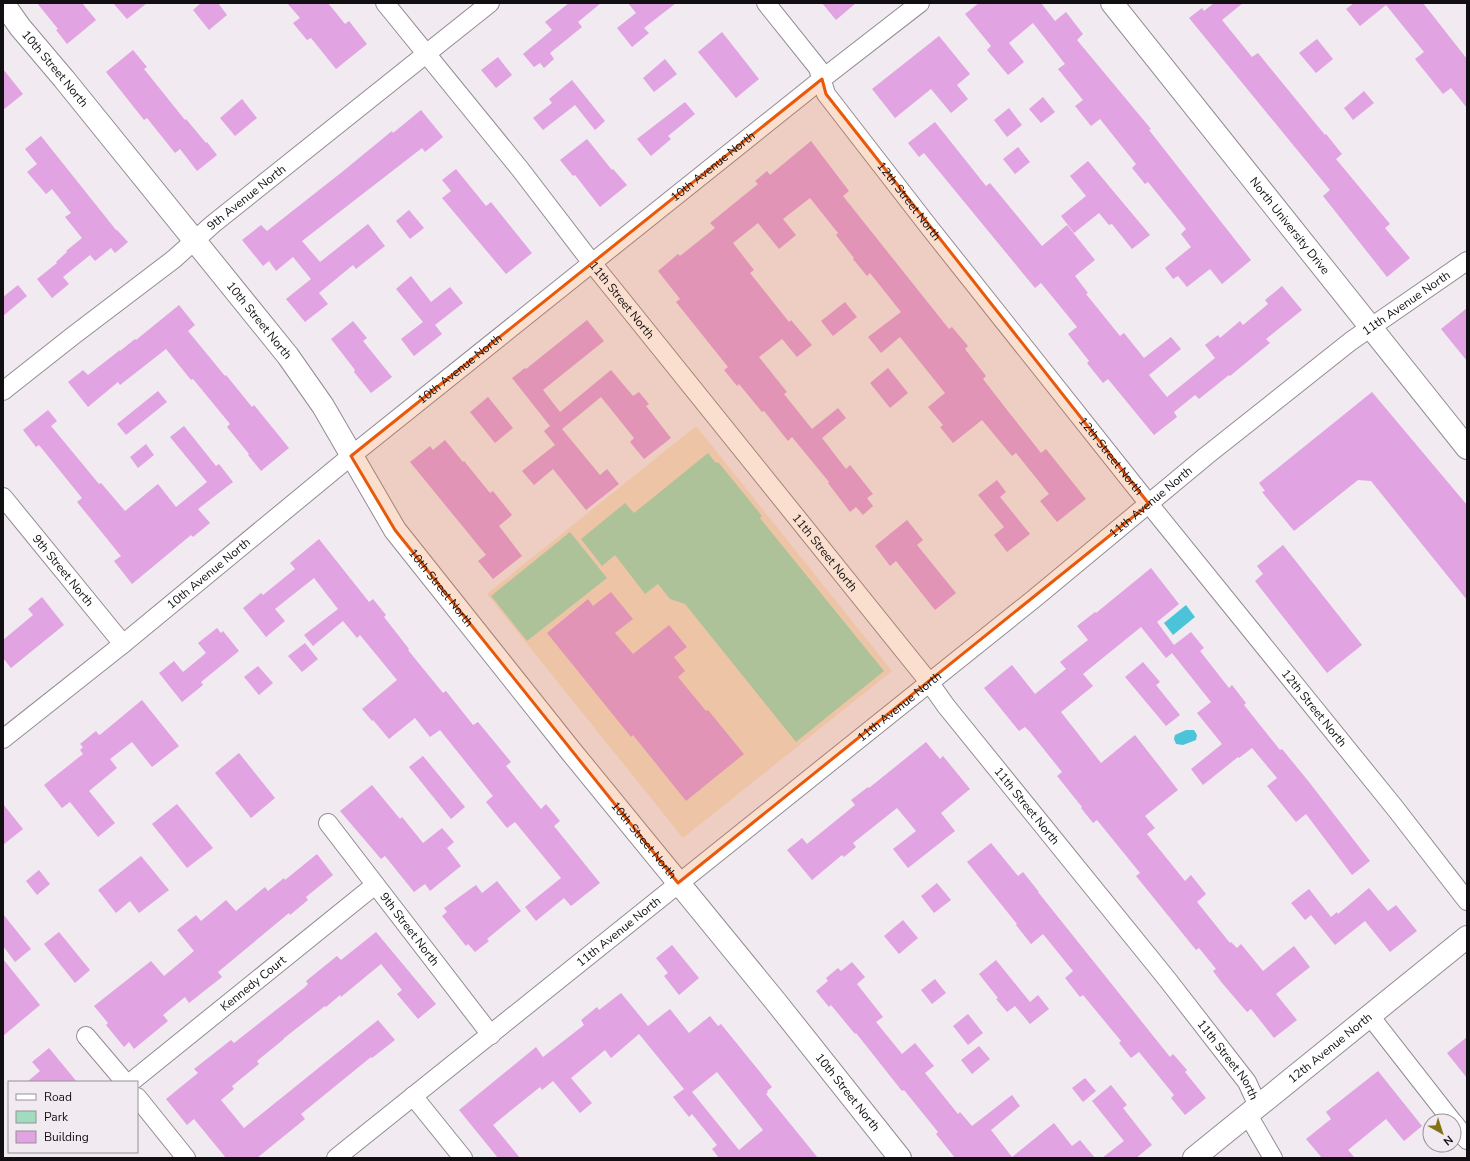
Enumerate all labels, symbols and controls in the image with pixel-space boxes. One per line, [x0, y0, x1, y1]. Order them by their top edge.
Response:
street label: 10th Street North [18, 27, 92, 111]
street label: 10th Avenue North [667, 128, 758, 205]
street label: 12th Street North [873, 158, 945, 244]
street label: 9th Avenue North [203, 161, 289, 234]
street label: North University Drive [1246, 174, 1333, 278]
street label: 11th Street North [586, 258, 658, 342]
street label: 11th Avenue North [1359, 267, 1453, 339]
street label: 10th Street North [223, 278, 296, 363]
street label: 10th Avenue North [414, 330, 505, 408]
street label: 12th Street North [1075, 413, 1147, 498]
street label: 11th Avenue North [1106, 463, 1196, 541]
street label: 11th Street North [789, 510, 861, 595]
street label: 9th Street North [29, 531, 97, 610]
street label: 10th Avenue North [163, 534, 254, 613]
street label: 10th Street North [405, 545, 477, 630]
street label: 12th Street North [1278, 666, 1350, 750]
street label: 11th Avenue North [854, 668, 945, 745]
street label: 11th Street North [991, 764, 1063, 848]
street label: 10th Street North [607, 798, 680, 882]
street label: 9th Street North [376, 889, 443, 969]
street label: 11th Avenue North [573, 893, 664, 970]
street label: Kennedy Court [217, 952, 290, 1015]
street label: 12th Avenue North [1285, 1009, 1375, 1087]
street label: 11th Street North [1193, 1016, 1262, 1102]
street label: 10th Street North [812, 1050, 884, 1135]
legend [8, 1081, 138, 1153]
text: Road [44, 1089, 72, 1105]
text: Park [44, 1109, 69, 1125]
north arrow [1422, 1113, 1462, 1153]
text: Building [44, 1129, 89, 1145]
text: N [1440, 1132, 1456, 1149]

